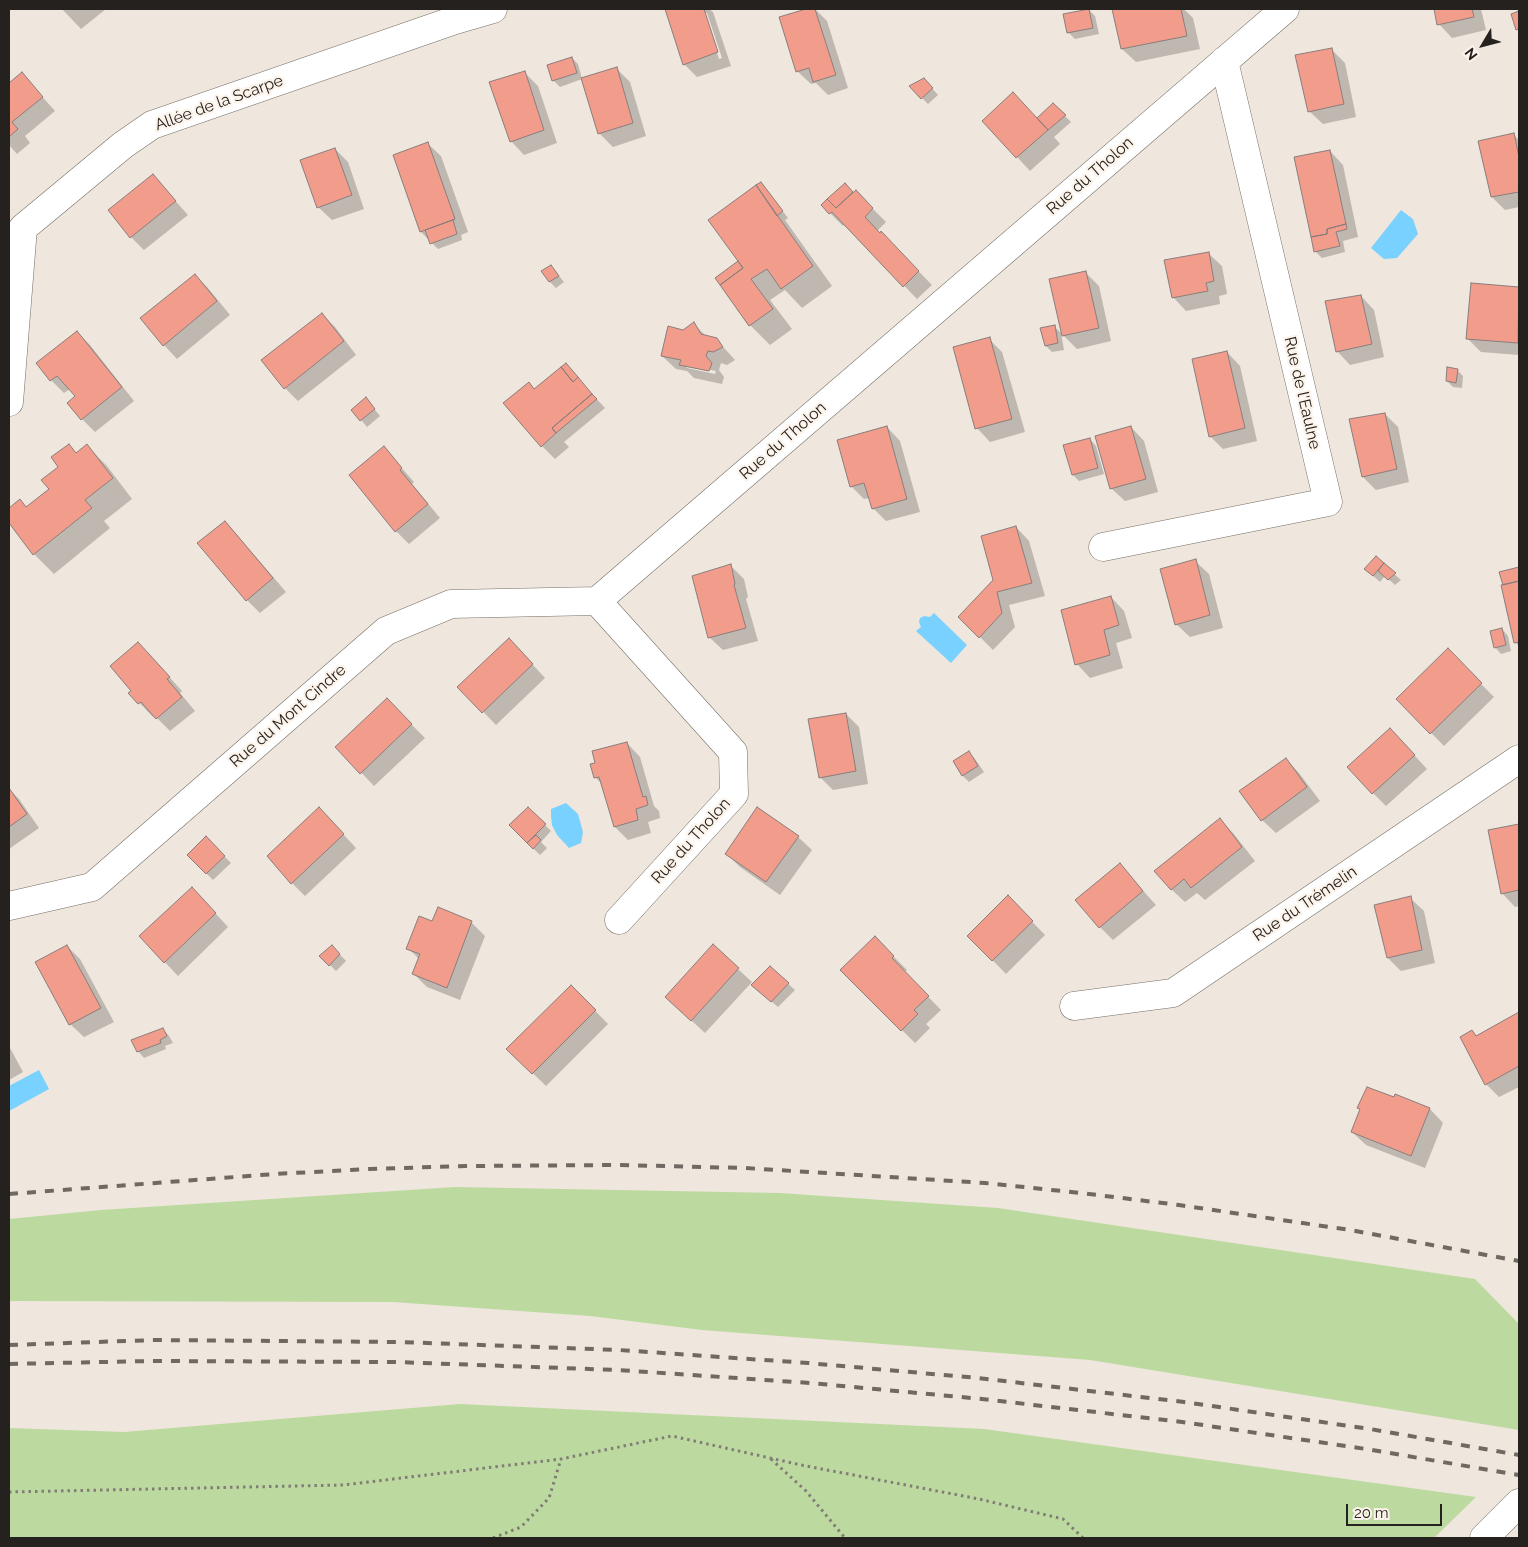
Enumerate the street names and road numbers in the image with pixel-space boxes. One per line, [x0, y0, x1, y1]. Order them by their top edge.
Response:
street label: Allée de la Scarpe [152, 71, 286, 135]
street label: Rue du Tholon [1043, 133, 1137, 219]
street label: Rue de l'Eaulne [1280, 335, 1324, 451]
street label: Rue du Tholon [736, 398, 830, 484]
street label: Rue du Mont Cindre [226, 660, 350, 772]
street label: Rue du Tholon [648, 794, 734, 888]
street label: Rue du Trémelin [1249, 862, 1361, 946]

